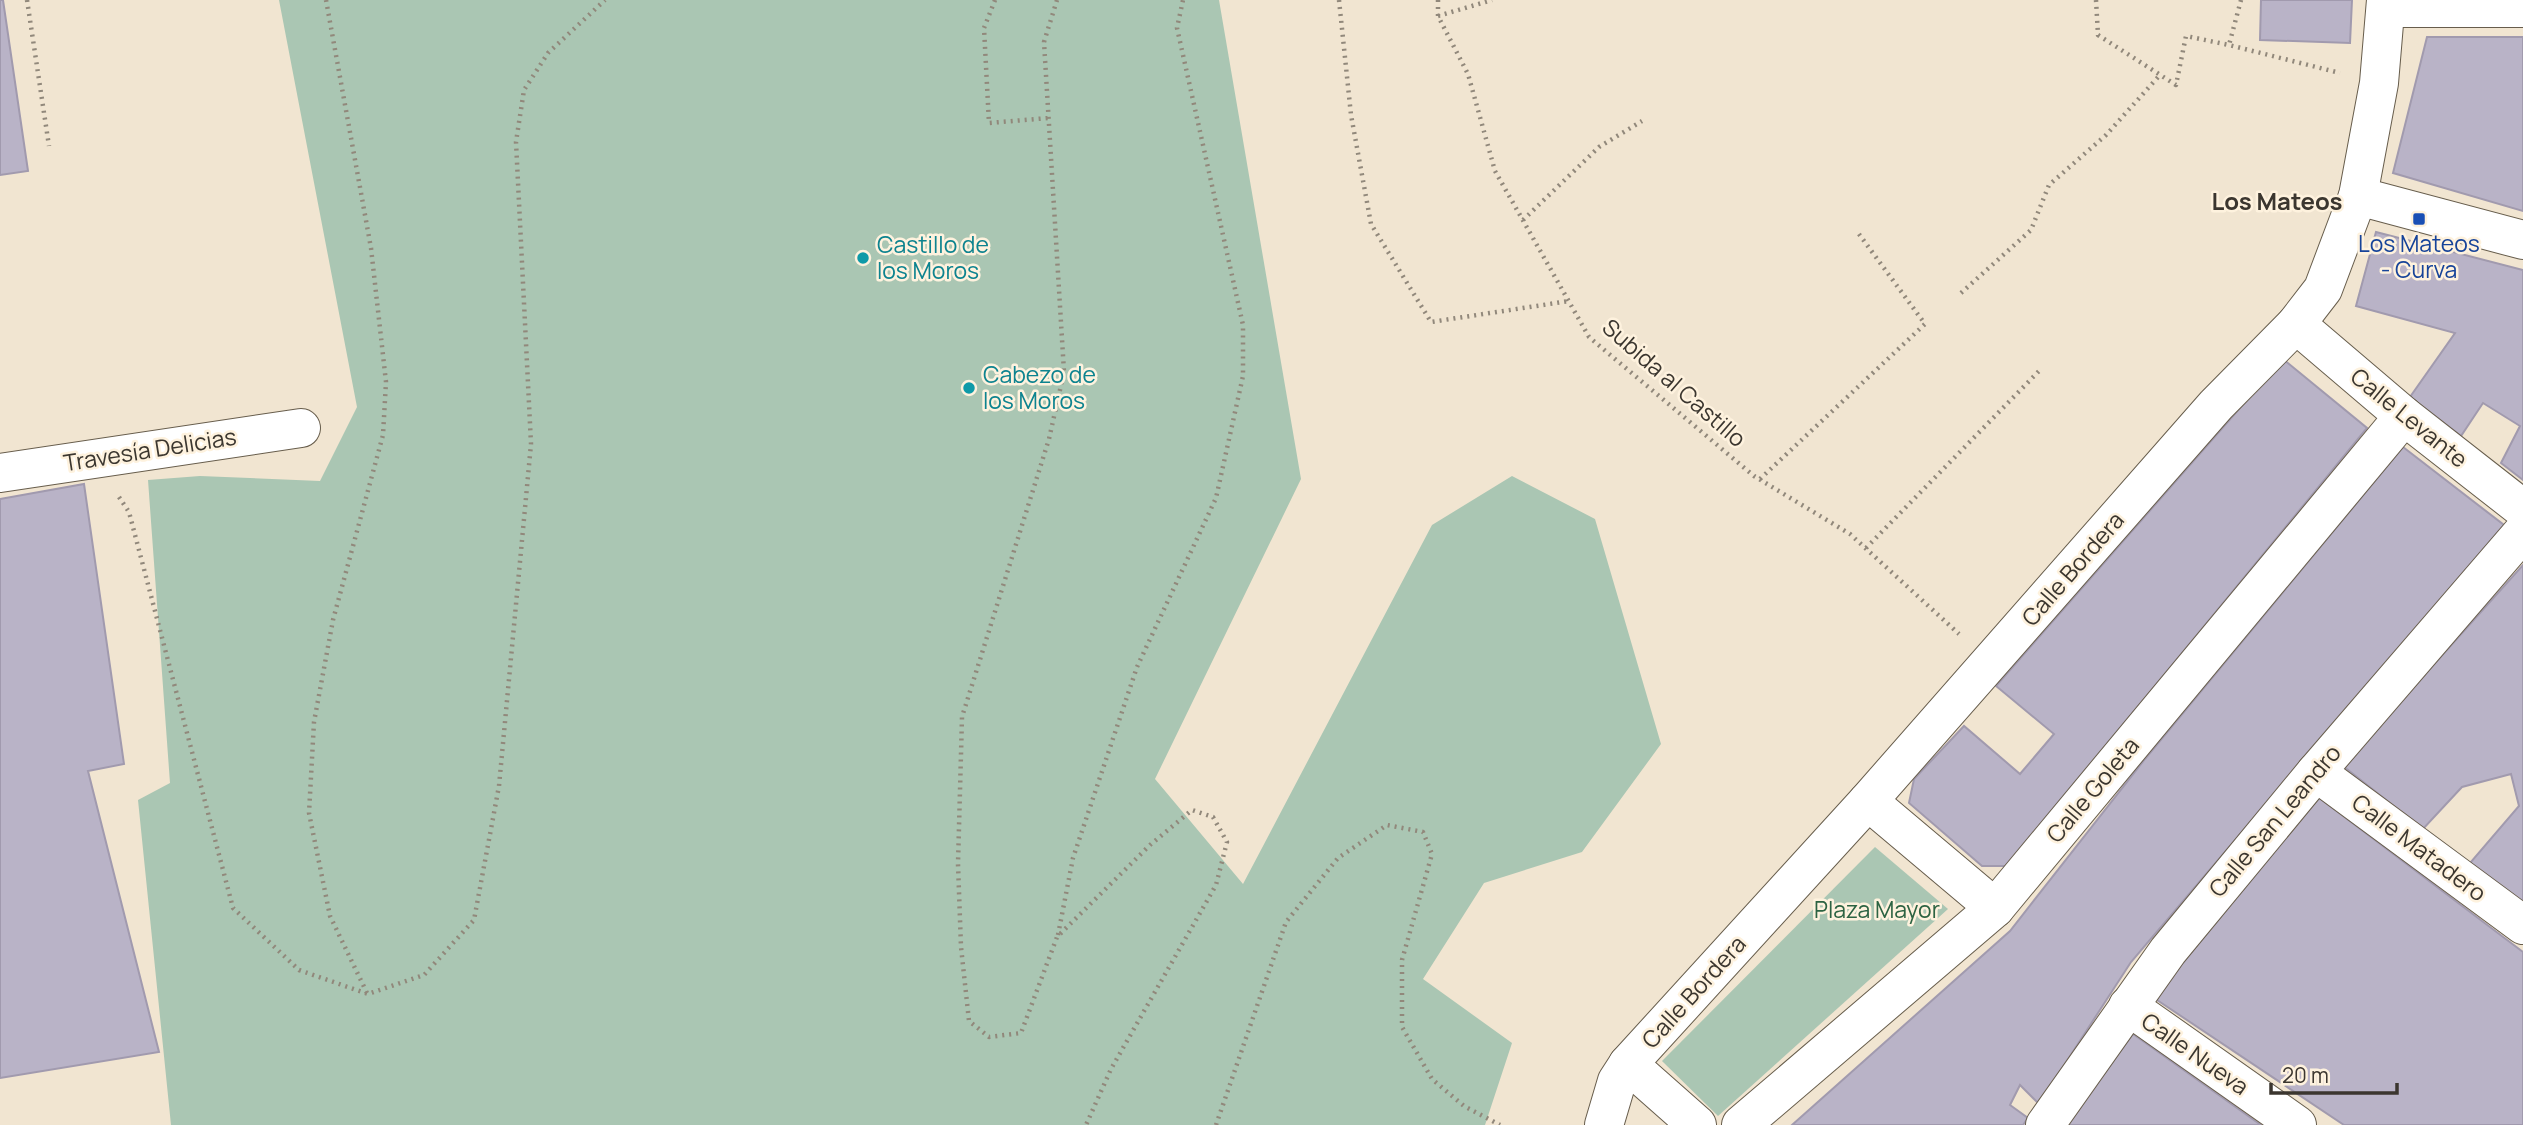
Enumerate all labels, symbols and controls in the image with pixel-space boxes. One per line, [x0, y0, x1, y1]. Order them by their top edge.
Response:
district label: Los Mateos [2211, 184, 2343, 217]
marker: Los Mateos - Curva [2411, 211, 2427, 227]
place label: Los Mateos - Curva [2358, 227, 2480, 285]
place label: Castillo de los Moros [877, 228, 989, 286]
marker: Castillo de los Moros [855, 250, 871, 266]
street label: Subida al Castillo [1596, 311, 1753, 454]
place label: Cabezo de los Moros [983, 358, 1096, 416]
street label: Calle Levante [2344, 360, 2475, 474]
marker: Cabezo de los Moros [961, 380, 977, 396]
street label: Travesía Delicias [61, 420, 238, 478]
street label: Calle Bordera [2014, 504, 2131, 632]
street label: Calle Goleta [2039, 730, 2146, 849]
street label: Calle San Leandro [2201, 737, 2348, 903]
street label: Calle Matadero [2346, 786, 2493, 908]
park label: Plaza Mayor [1814, 893, 1940, 925]
street label: Calle Bordera [1634, 928, 1752, 1055]
street label: Calle Nueva [2136, 1004, 2256, 1102]
scale bar [2271, 1052, 2397, 1096]
text: 20 m [2282, 1061, 2329, 1089]

